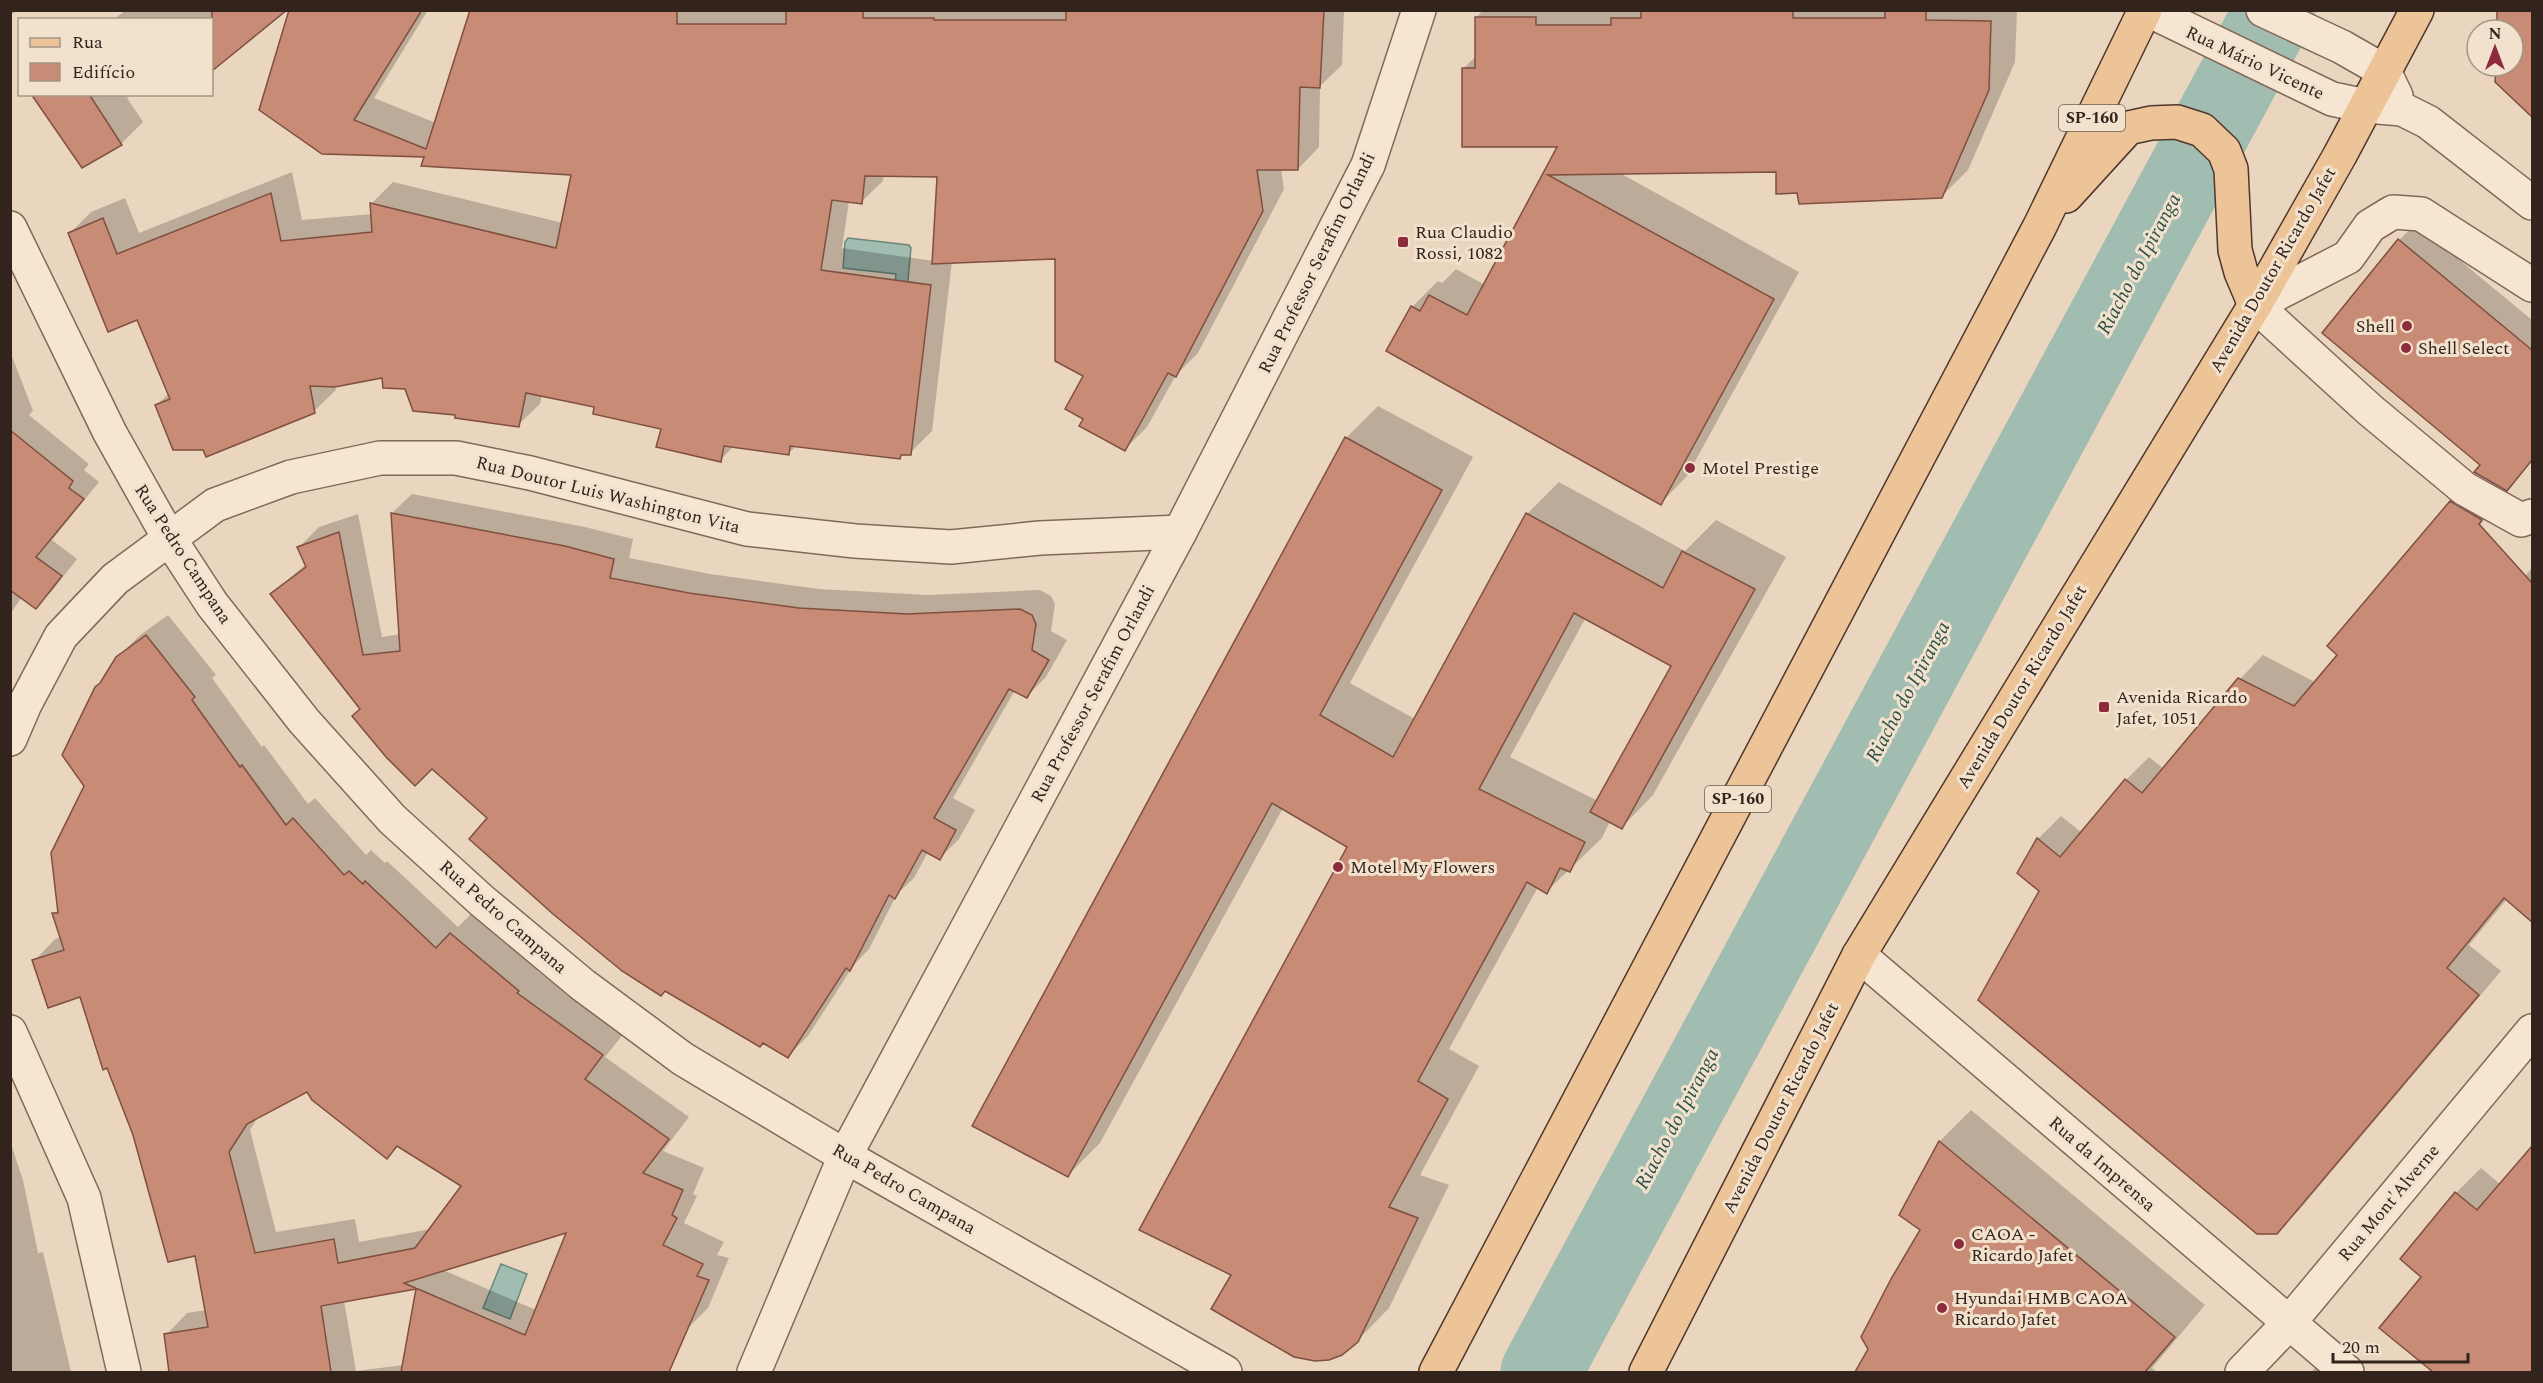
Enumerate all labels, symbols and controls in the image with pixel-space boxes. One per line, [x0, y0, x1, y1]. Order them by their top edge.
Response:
legend [18, 18, 213, 96]
north arrow [2465, 18, 2525, 78]
street label: Rua Mário Vicente [2181, 19, 2329, 107]
text: N [2488, 22, 2502, 46]
text: Rua [72, 29, 103, 56]
text: Edifício [72, 59, 135, 86]
road number: SP-160 [2059, 105, 2125, 131]
street label: Rua Professor Serafim Orlandi [1252, 148, 1382, 378]
street label: Avenida Doutor Ricardo Jafet [2203, 162, 2343, 378]
water label: Riacho do Ipiranga [2089, 188, 2189, 340]
place label: Rua Claudio Rossi, 1082 [1415, 219, 1513, 267]
marker: Rua Claudio Rossi, 1082 [1396, 235, 1410, 249]
place label: Shell [2356, 313, 2395, 340]
marker: Shell [2400, 319, 2414, 333]
place label: Shell Select [2418, 335, 2509, 362]
marker: Shell Select [2399, 341, 2413, 355]
street label: Rua Doutor Luis Washington Vita [473, 449, 743, 541]
place label: Motel Prestige [1702, 455, 1819, 482]
marker: Motel Prestige [1683, 461, 1697, 475]
street label: Rua Pedro Campana [128, 479, 239, 630]
street label: Rua Professor Serafim Orlandi [1024, 580, 1162, 808]
street label: Avenida Doutor Ricardo Jafet [1950, 580, 2094, 794]
water label: Riacho do Ipiranga [1858, 616, 1958, 768]
place label: Avenida Ricardo Jafet, 1051 [2116, 684, 2247, 732]
marker: Avenida Ricardo Jafet, 1051 [2097, 700, 2111, 714]
road number: SP-160 [1705, 786, 1771, 812]
street label: Rua Pedro Campana [433, 854, 573, 981]
place label: Motel My Flowers [1350, 854, 1495, 881]
marker: Motel My Flowers [1331, 860, 1345, 874]
street label: Avenida Doutor Ricardo Jafet [1716, 998, 1846, 1218]
water label: Riacho do Ipiranga [1627, 1043, 1727, 1195]
street label: Rua da Imprensa [2042, 1110, 2162, 1218]
street label: Rua Pedro Campana [827, 1137, 981, 1241]
street label: Rua Mont'Alverne [2332, 1138, 2446, 1268]
place label: CAOA - Ricardo Jafet [1971, 1221, 2074, 1269]
marker: CAOA - Ricardo Jafet [1952, 1237, 1966, 1251]
place label: Hyundai HMB CAOA Ricardo Jafet [1954, 1285, 2128, 1333]
marker: Hyundai HMB CAOA Ricardo Jafet [1935, 1301, 1949, 1315]
scale bar [2333, 1326, 2468, 1364]
text: 20 m [2342, 1334, 2380, 1361]

